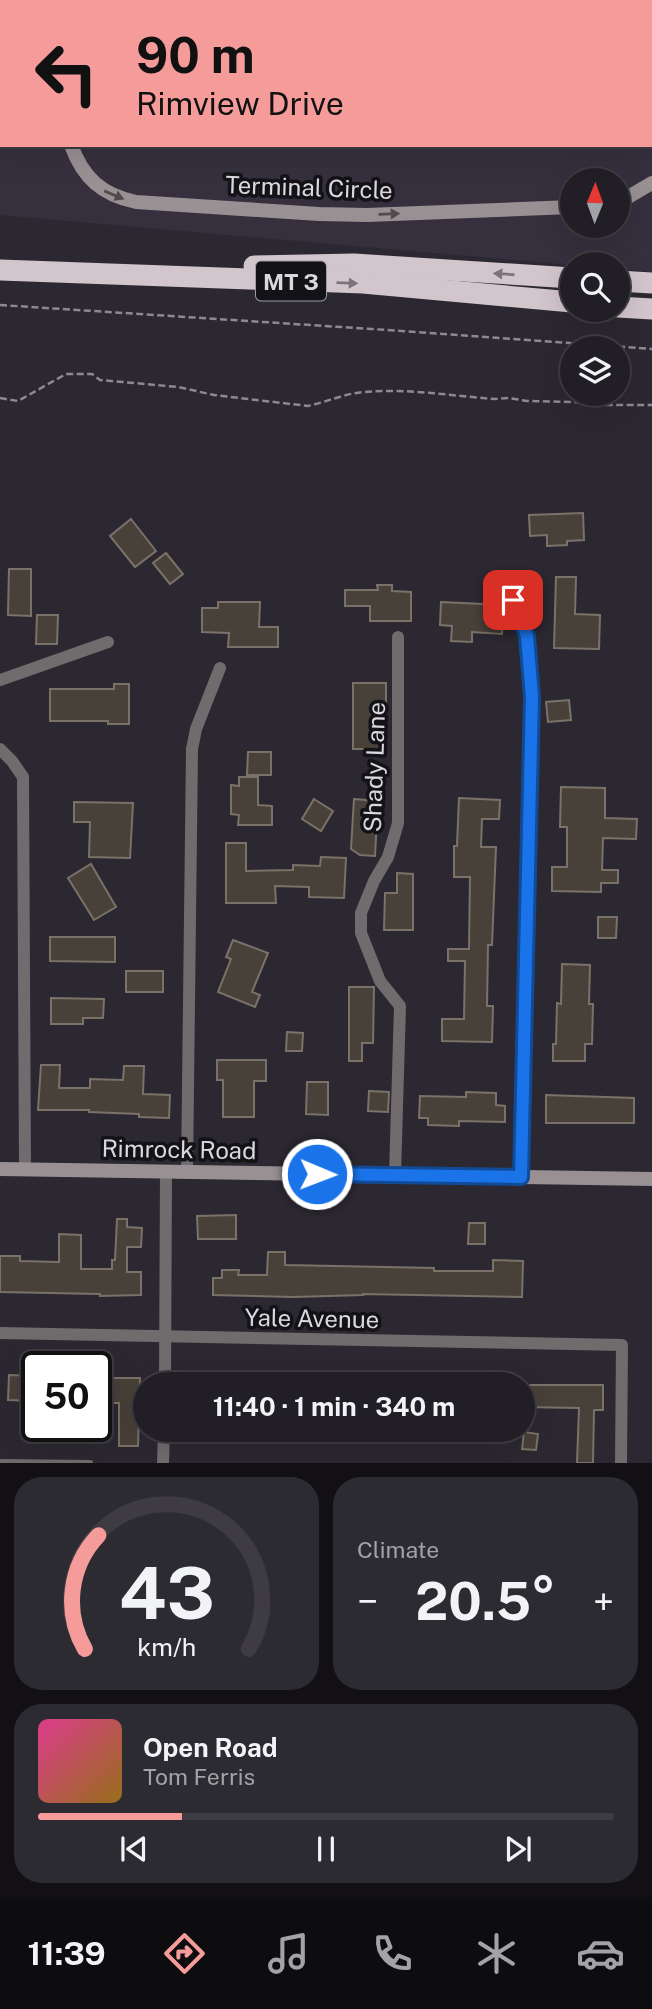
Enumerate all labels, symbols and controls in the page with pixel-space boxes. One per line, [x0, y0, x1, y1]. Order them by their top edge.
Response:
text: 90 m [136, 26, 255, 84]
icon: left [21, 28, 112, 119]
text: Rimview Drive [136, 85, 344, 122]
north arrow [560, 168, 630, 238]
map controls [560, 168, 630, 406]
street label: Terminal Circle [225, 170, 393, 204]
one-way arrow [104, 189, 124, 201]
one-way arrow [378, 208, 400, 220]
button: search [560, 252, 630, 322]
road number: MT 3 [256, 262, 326, 300]
one-way arrow [493, 268, 515, 279]
one-way arrow [337, 277, 359, 288]
button: layers [560, 336, 630, 406]
pin [483, 570, 543, 630]
icon: arrive [494, 581, 532, 619]
street label: Shady Lane [358, 701, 390, 833]
street label: Rimrock Road [101, 1134, 257, 1164]
position arrow [280, 1137, 354, 1211]
street label: Yale Avenue [244, 1303, 380, 1333]
speed limit sign: 50 [21, 1351, 112, 1442]
text: 11:40 · 1 min · 340 m [213, 1391, 455, 1422]
text: Climate [357, 1536, 439, 1563]
text: 43 [118, 1551, 215, 1636]
text: 20.5° [415, 1571, 556, 1632]
text: − [357, 1579, 378, 1624]
text: + [593, 1579, 614, 1624]
text: km/h [137, 1632, 196, 1662]
text: Open Road [143, 1732, 278, 1763]
text: Tom Ferris [143, 1763, 255, 1790]
icon: previous [115, 1830, 153, 1868]
icon: pause [307, 1830, 345, 1868]
icon: next [499, 1830, 537, 1868]
icon: directions [160, 1929, 209, 1978]
icon: music [264, 1929, 313, 1978]
icon: phone [368, 1929, 417, 1978]
icon: climate [472, 1929, 521, 1978]
icon: car [576, 1929, 625, 1978]
text: 11:39 [27, 1935, 106, 1972]

